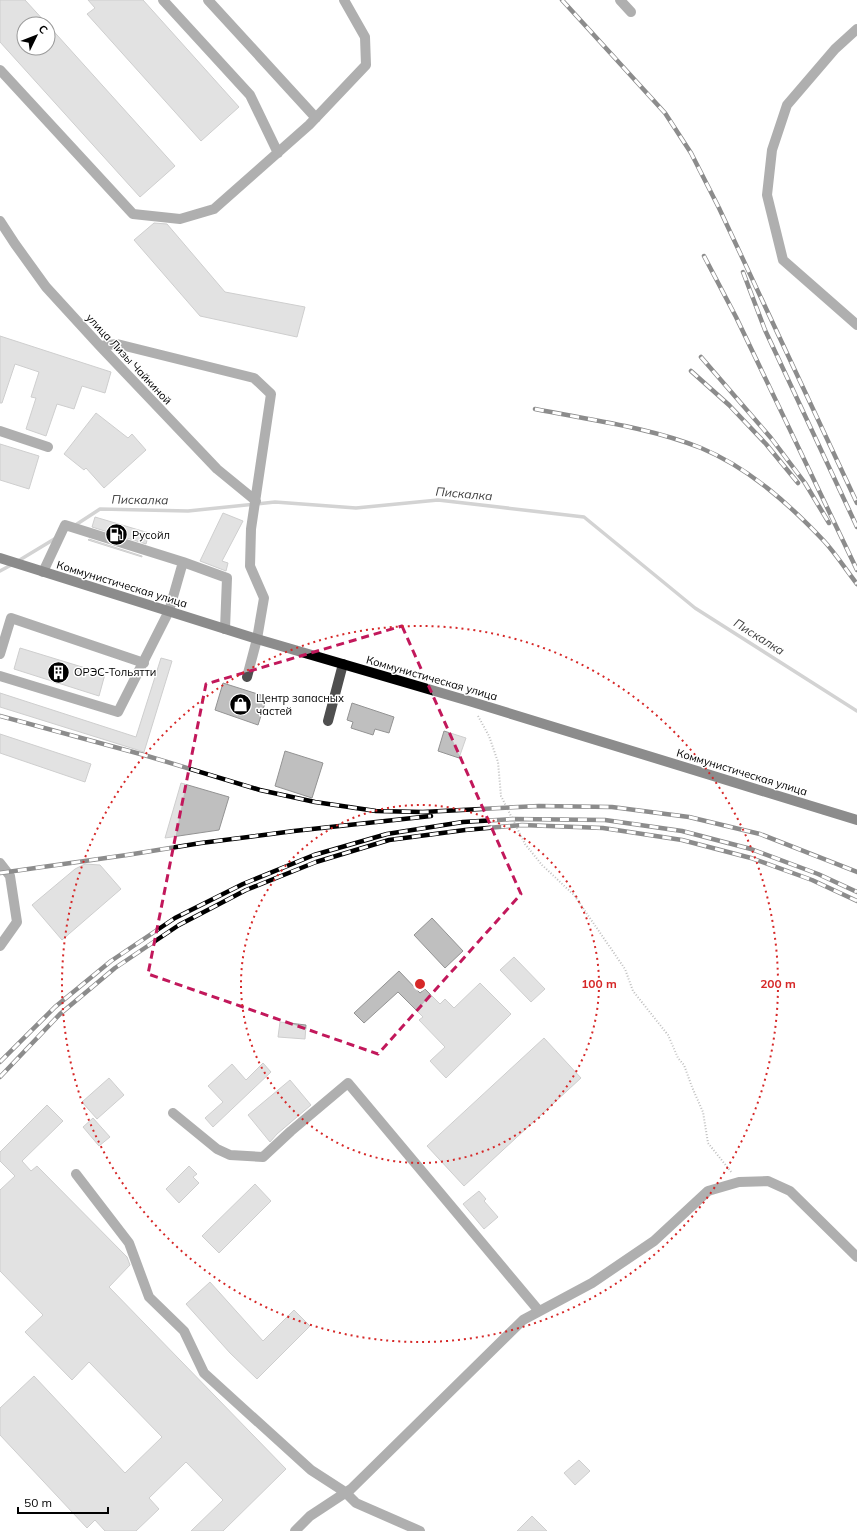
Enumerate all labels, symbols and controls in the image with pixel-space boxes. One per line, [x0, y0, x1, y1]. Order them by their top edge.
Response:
north arrow [16, 16, 56, 56]
text: С [36, 22, 51, 37]
street label: улица Лизы Чайкиной [83, 311, 175, 407]
water label: Пискалка [435, 484, 493, 503]
water label: Пискалка [111, 492, 169, 507]
fuel station icon: Русойл [104, 522, 130, 548]
place label: Русойл [132, 528, 170, 542]
street label: Коммунистическая улица [55, 557, 189, 611]
water label: Пискалка [731, 615, 787, 658]
street label: Коммунистическая улица [365, 653, 499, 703]
building icon: ОРЭС-Тольятти [46, 659, 72, 685]
place label: ОРЭС-Тольятти [74, 665, 156, 679]
shop icon: Центр запасных частей [228, 691, 254, 717]
place label: Центр запасных частей [256, 691, 344, 718]
street label: Коммунистическая улица [675, 745, 809, 799]
text: 100 m [581, 976, 617, 991]
text: 200 m [760, 976, 796, 991]
centre of rings [413, 977, 427, 991]
scale bar [18, 1489, 108, 1515]
text: 50 m [24, 1495, 52, 1510]

